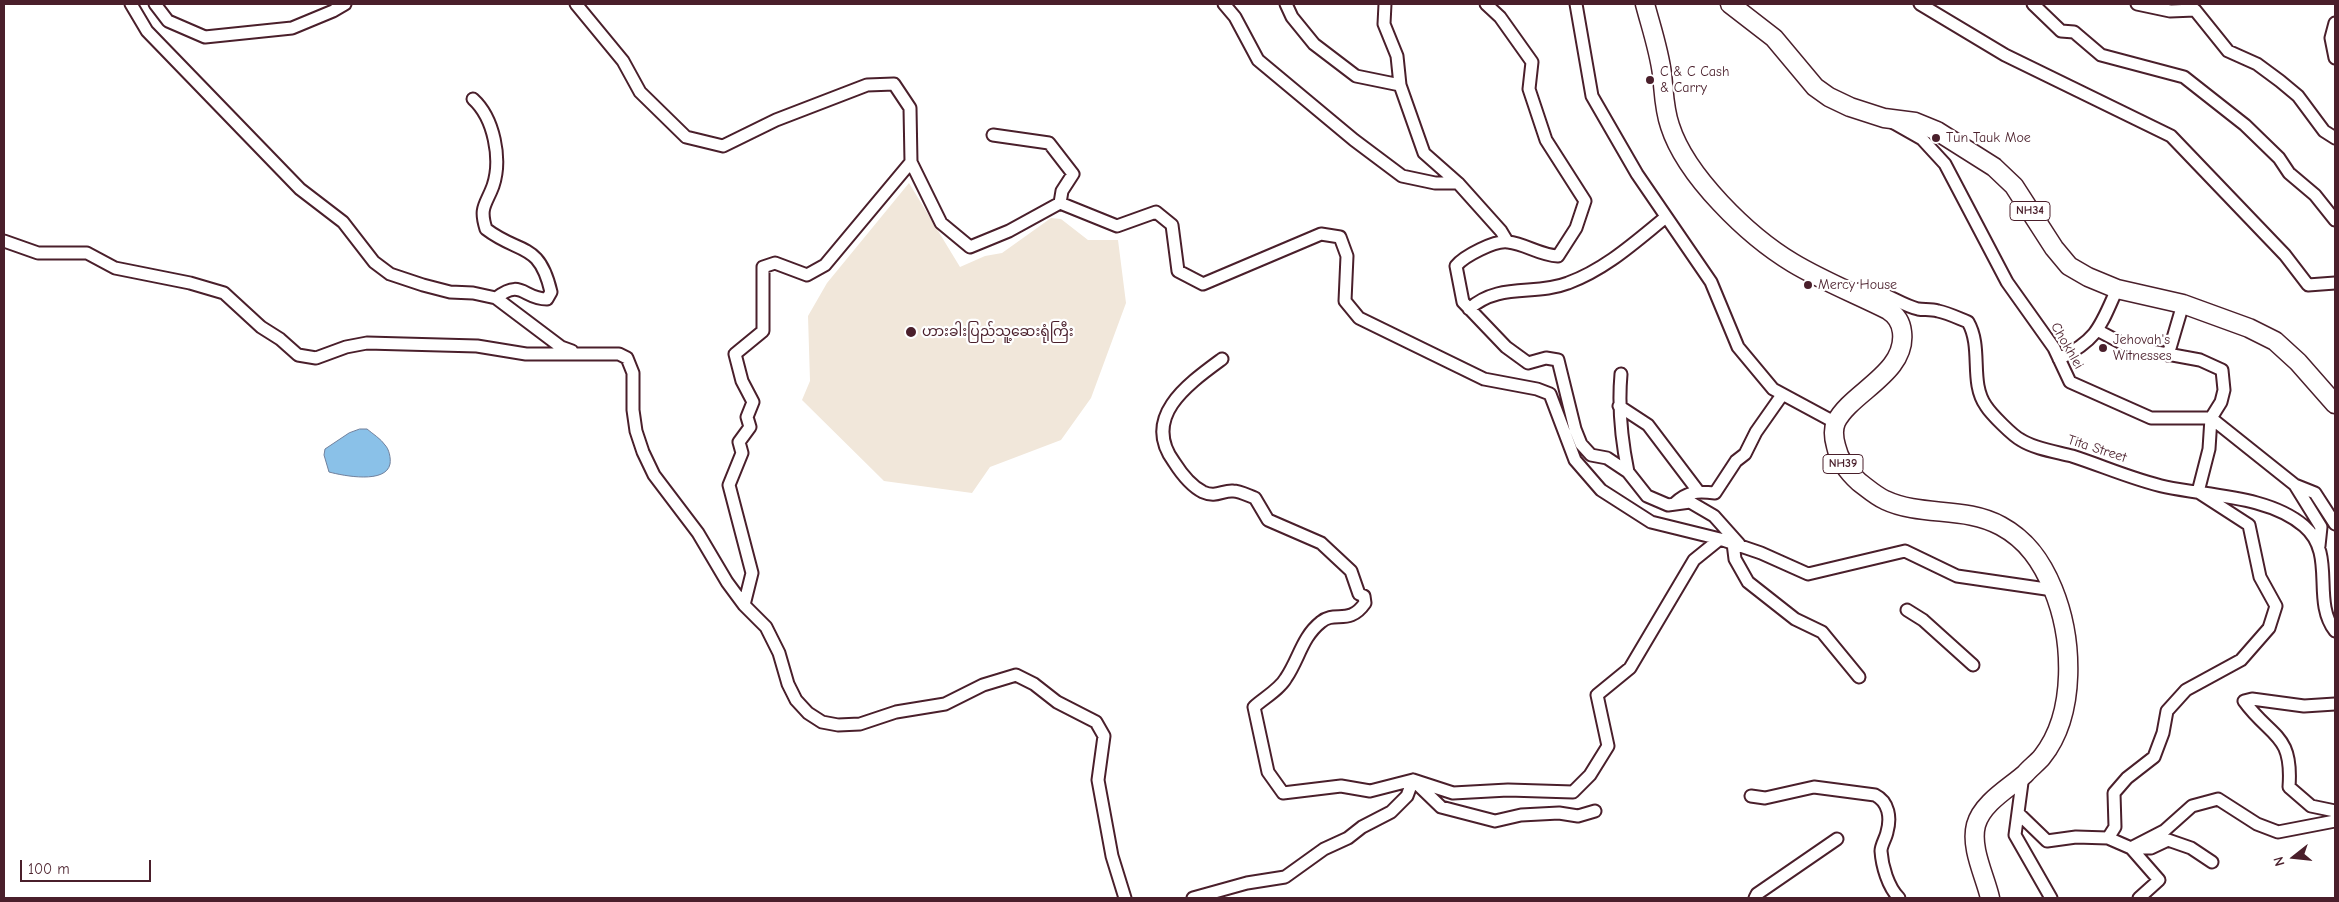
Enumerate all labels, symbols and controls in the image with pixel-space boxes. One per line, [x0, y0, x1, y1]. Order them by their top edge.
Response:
place label: C & C Cash & Carry [1660, 64, 1729, 96]
marker: C & C Cash & Carry [1644, 74, 1656, 86]
place label: Tun Tauk Moe [1946, 130, 2031, 146]
marker: Tun Tauk Moe [1930, 132, 1942, 144]
road number: NH34 [2010, 202, 2050, 220]
place label: Mercy House [1818, 277, 1897, 293]
marker: Mercy House [1802, 279, 1814, 291]
street label: Chokhlei [2047, 320, 2087, 372]
place label: ဟားခါးပြည်သူ့ဆေးရုံကြီး [922, 324, 1074, 340]
marker: ဟားခါးပြည်သူ့ဆေးရုံကြီး [904, 325, 918, 339]
place label: Jehovah's Witnesses [2113, 332, 2172, 364]
marker: Jehovah's Witnesses [2097, 342, 2109, 354]
street label: Tita Street [2065, 432, 2129, 466]
road number: NH39 [1823, 454, 1863, 474]
north arrow [2269, 832, 2319, 882]
scale bar [22, 850, 154, 882]
text: N [2270, 855, 2289, 868]
text: 100 m [28, 860, 70, 878]

